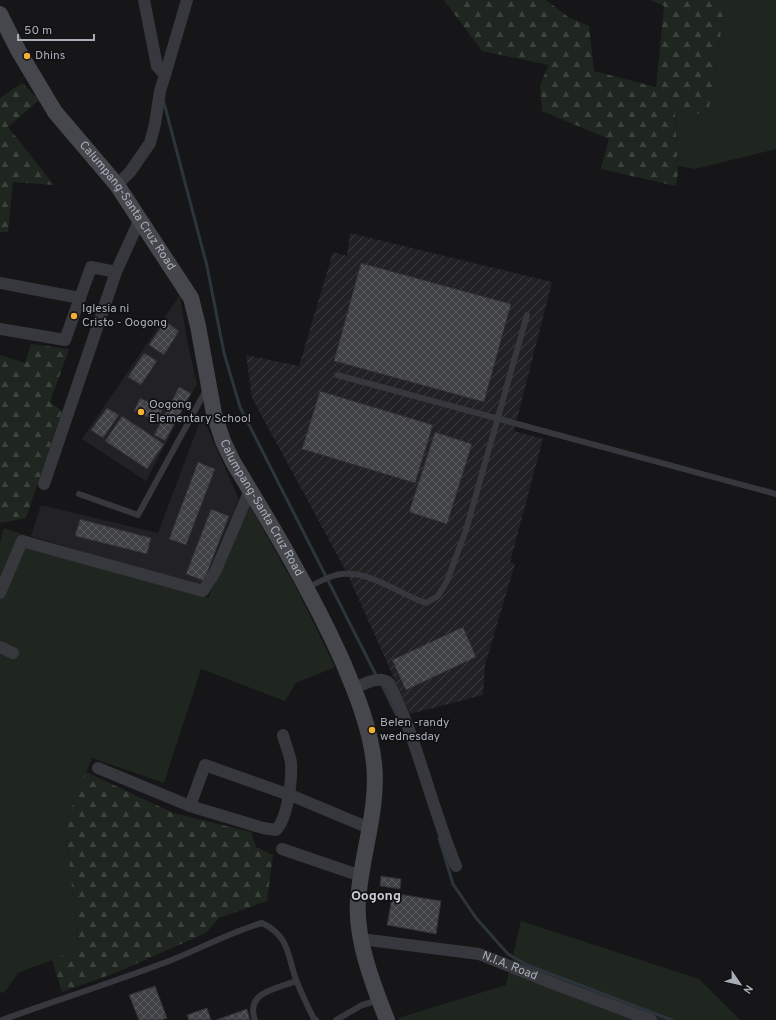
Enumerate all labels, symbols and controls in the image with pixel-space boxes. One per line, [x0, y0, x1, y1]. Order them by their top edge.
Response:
scale bar [18, 16, 94, 42]
text: 50 m [24, 23, 52, 39]
place label: Dhins [35, 48, 65, 64]
marker: Dhins [22, 51, 32, 61]
street label: Calumpang-Santa Cruz Road [75, 138, 179, 274]
place label: Iglesia ni Cristo - Oogong [82, 301, 167, 331]
marker: Iglesia ni Cristo - Oogong [69, 311, 79, 321]
place label: Oogong Elementary School [149, 397, 251, 427]
marker: Oogong Elementary School [136, 407, 146, 417]
street label: Calumpang-Santa Cruz Road [215, 437, 307, 579]
place label: Belen -randy wednesday [380, 715, 449, 745]
marker: Belen -randy wednesday [367, 725, 377, 735]
district label: Oogong [351, 888, 401, 905]
street label: N.I.A. Road [479, 948, 540, 984]
north arrow [720, 964, 760, 1004]
text: N [739, 982, 755, 996]

